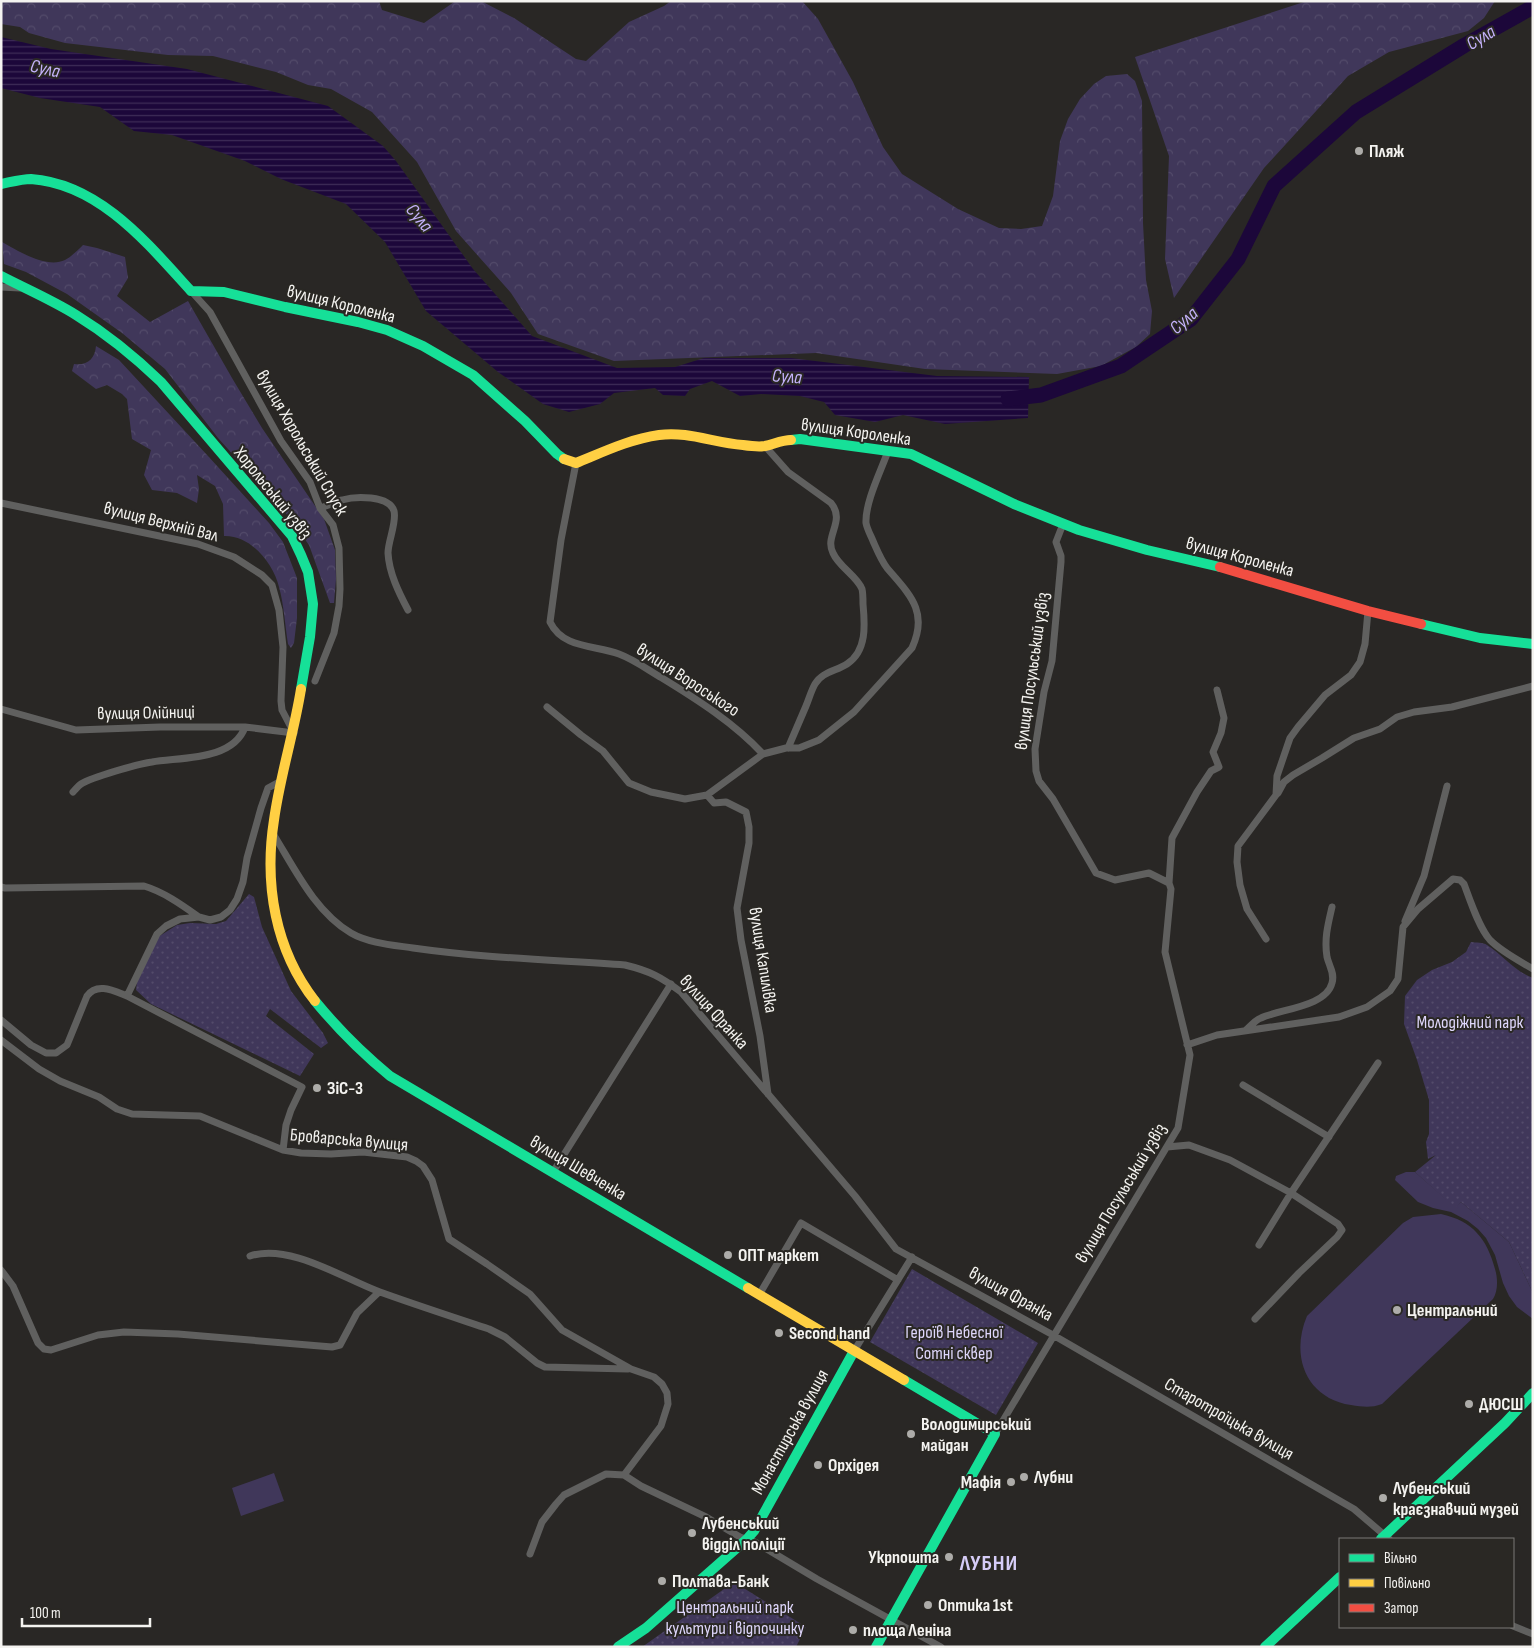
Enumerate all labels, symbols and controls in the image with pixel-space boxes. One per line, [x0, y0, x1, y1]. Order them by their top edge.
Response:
water label: Сула [1462, 20, 1500, 56]
water label: Сула [28, 55, 62, 83]
place label: Пляж [1369, 141, 1404, 162]
marker: Пляж [1353, 145, 1365, 157]
water label: Сула [401, 199, 438, 237]
street label: вулиця Короленка [285, 280, 397, 328]
water label: Сула [1165, 302, 1203, 340]
water label: Сула [771, 364, 803, 390]
street label: вулиця Хорольський Спуск [252, 367, 352, 520]
street label: вулиця Короленка [800, 414, 912, 450]
street label: Хорольський узвіз [229, 442, 317, 543]
street label: вулиця Верхній Вал [101, 498, 221, 547]
street label: вулиця Короленка [1184, 533, 1296, 581]
street label: вулиця Посульський узвіз [1011, 591, 1053, 751]
street label: вулиця Вороського [633, 639, 743, 721]
street label: вулиця Олійниці [97, 702, 195, 724]
street label: вулиця Капилівка [744, 906, 782, 1014]
street label: вулиця Франка [675, 971, 753, 1053]
park label: Молодіжний парк [1417, 1012, 1524, 1033]
place label: ЗіС-3 [327, 1078, 363, 1099]
marker: ЗіС-3 [311, 1082, 323, 1094]
street label: вулиця Посульський узвіз [1071, 1120, 1171, 1266]
street label: Броварська вулиця [289, 1124, 409, 1156]
street label: вулиця Шевченка [526, 1131, 630, 1205]
place label: ОПТ маркет [738, 1245, 819, 1266]
marker: ОПТ маркет [722, 1249, 734, 1261]
street label: вулиця Франка [965, 1262, 1057, 1326]
place label: Центральний [1407, 1300, 1498, 1321]
marker: Центральний [1391, 1304, 1403, 1316]
park label: Героїв Небесної Сотні сквер [905, 1322, 1004, 1364]
place label: Second hand [789, 1323, 870, 1344]
marker: Second hand [773, 1327, 785, 1339]
street label: Монастирська вулиця [747, 1366, 833, 1498]
street label: Старотроїцька вулиця [1161, 1373, 1297, 1465]
place label: ДЮСШ [1479, 1394, 1523, 1415]
marker: ДЮСШ [1463, 1398, 1475, 1410]
place label: Володимирський майдан [921, 1414, 1031, 1456]
marker: Володимирський майдан [905, 1428, 917, 1440]
place label: Орхідея [828, 1455, 879, 1476]
marker: Орхідея [812, 1459, 824, 1471]
place label: Лубни [1033, 1467, 1073, 1488]
marker: Лубни [1018, 1471, 1030, 1483]
place label: Мафія [961, 1472, 1001, 1493]
marker: Мафія [1005, 1476, 1017, 1488]
place label: Лубенський краєзнавчий музей [1392, 1478, 1519, 1520]
marker: Лубенський краєзнавчий музей [1377, 1492, 1389, 1504]
place label: Лубенський відділ поліції [701, 1513, 786, 1555]
marker: Лубенський відділ поліції [686, 1527, 698, 1539]
legend [1339, 1538, 1514, 1628]
place label: Укрпошта [868, 1547, 939, 1568]
text: Вільно [1384, 1549, 1417, 1568]
district label: ЛУБНИ [959, 1550, 1018, 1577]
marker: Укрпошта [943, 1551, 955, 1563]
place label: Полтава-Банк [672, 1571, 769, 1592]
text: Повільно [1384, 1574, 1430, 1593]
marker: Полтава-Банк [656, 1575, 668, 1587]
place label: Оптика 1st [938, 1595, 1013, 1616]
scale bar [22, 1596, 150, 1628]
park label: Центральний парк культури і відпочинку [666, 1597, 805, 1639]
marker: Оптика 1st [922, 1599, 934, 1611]
text: Затор [1384, 1599, 1418, 1618]
text: 100 m [30, 1604, 61, 1623]
place label: площа Леніна [863, 1620, 951, 1641]
marker: площа Леніна [847, 1624, 859, 1636]

